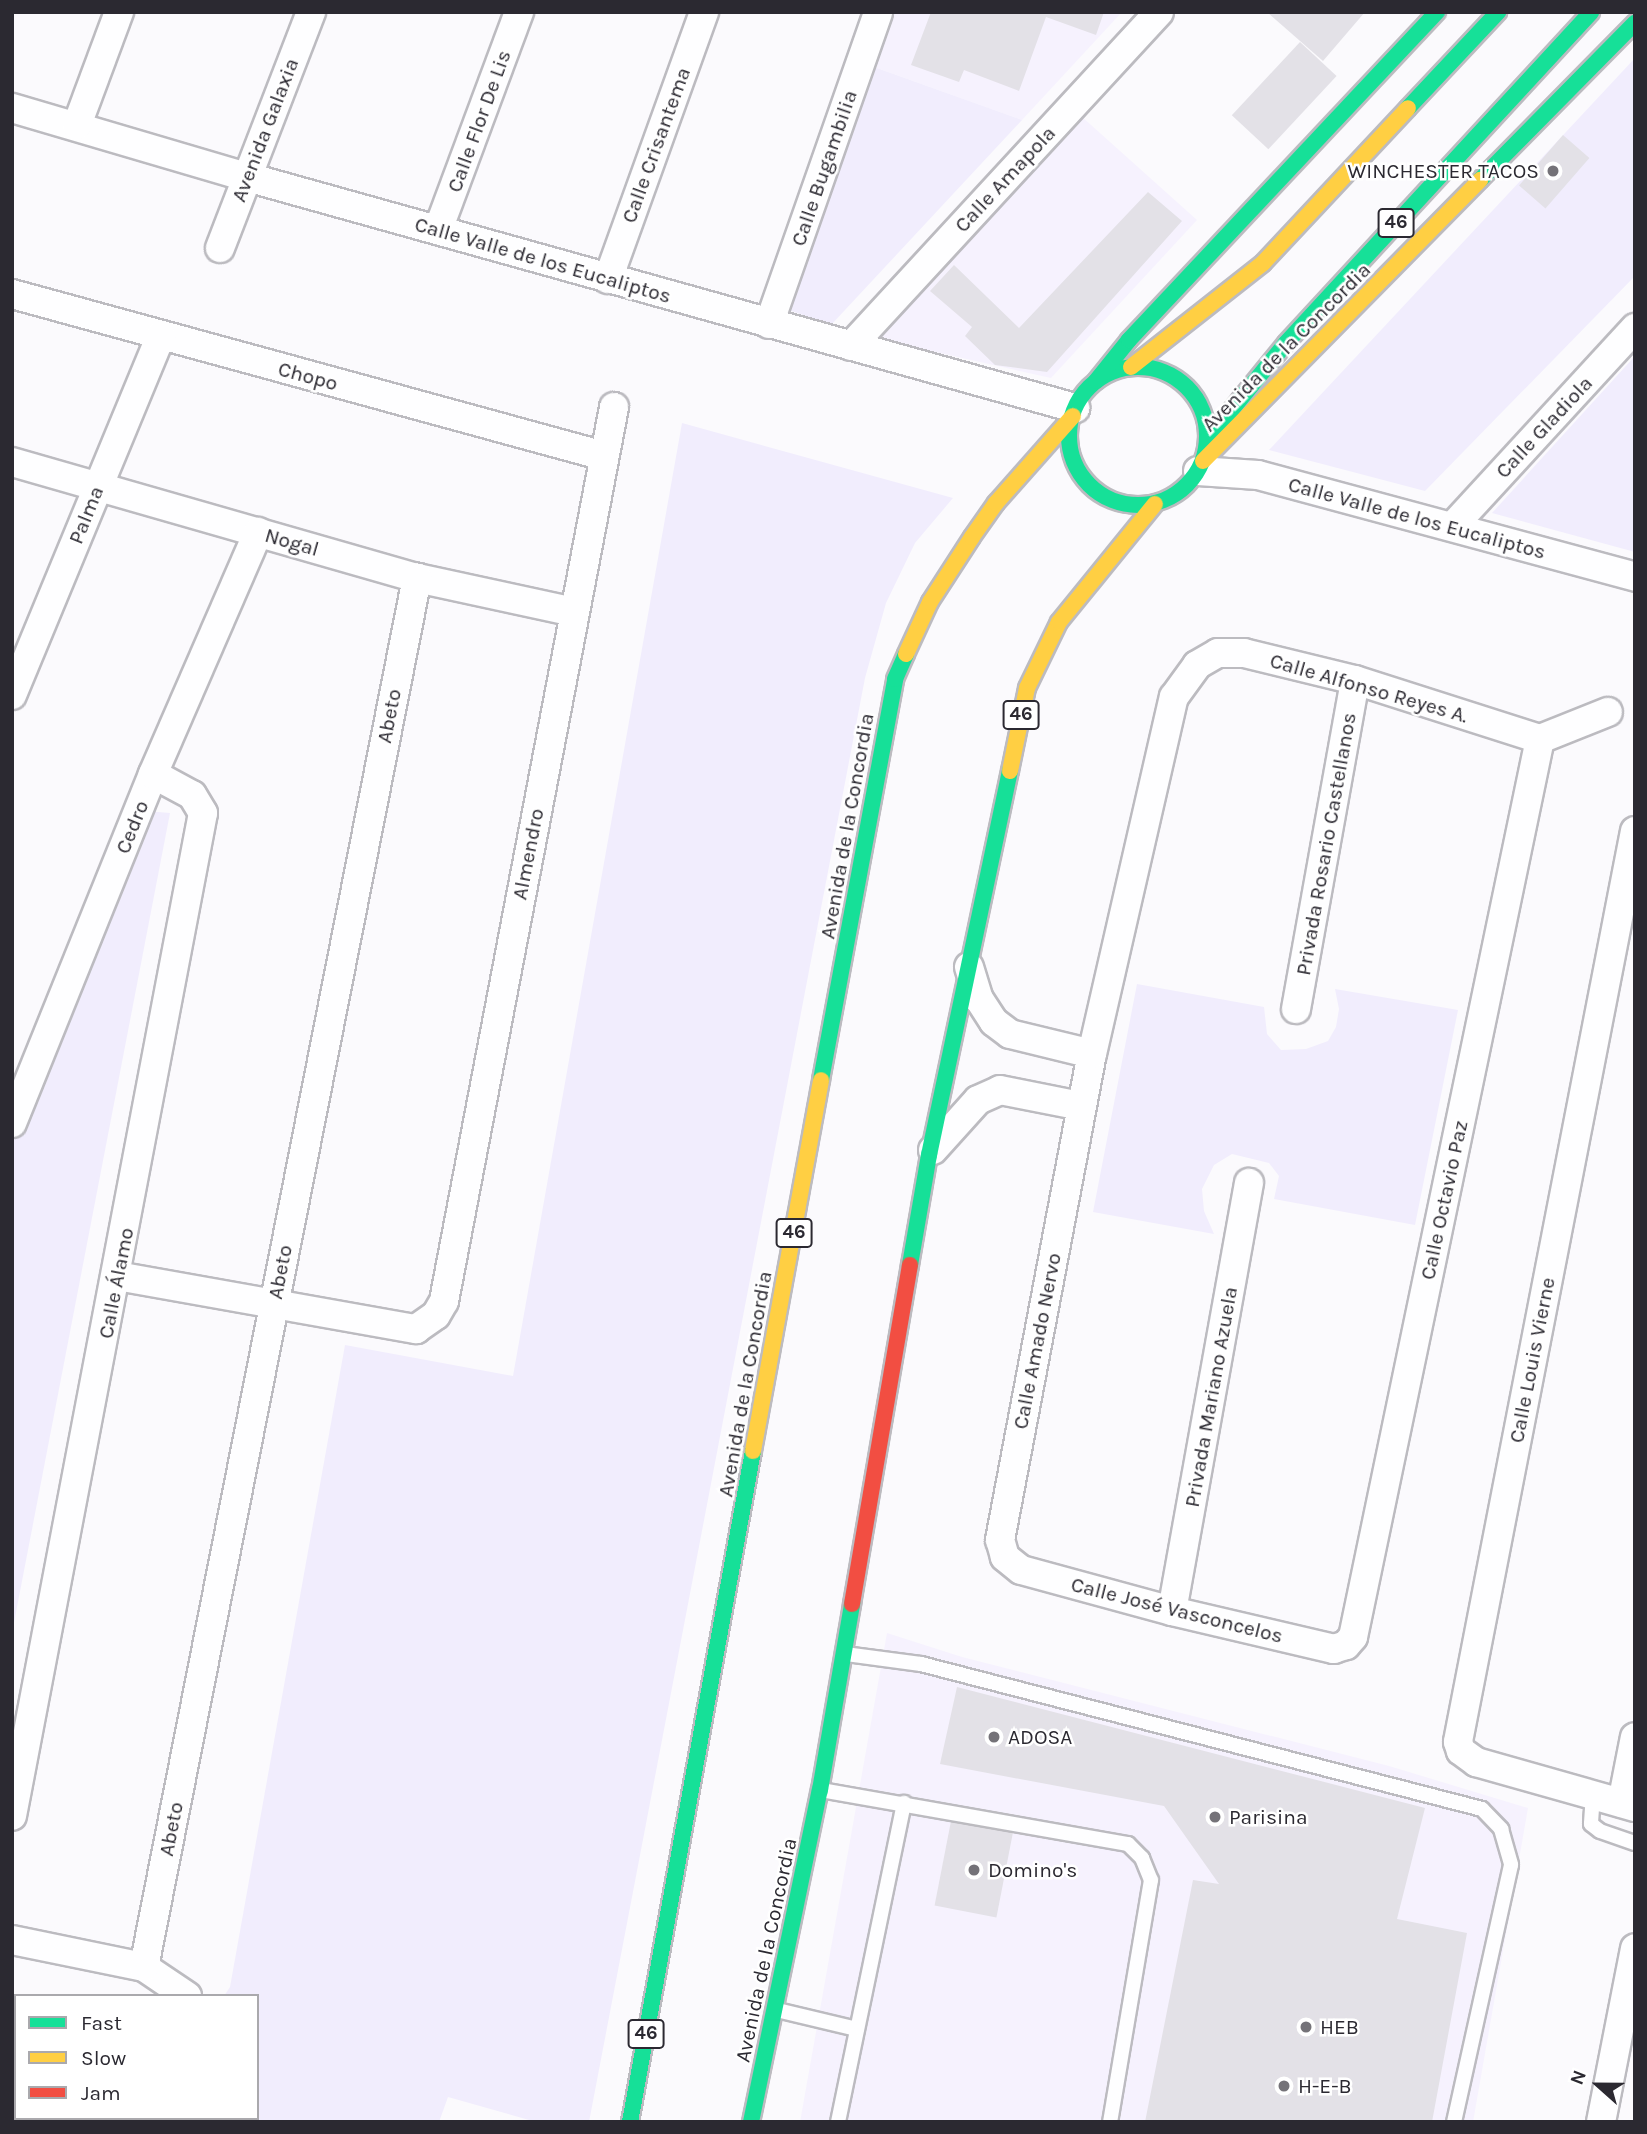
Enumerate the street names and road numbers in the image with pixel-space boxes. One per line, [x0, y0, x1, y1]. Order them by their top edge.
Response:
street label: Calle Flor De Lis [442, 46, 516, 196]
street label: Avenida Galaxia [226, 55, 304, 205]
street label: Calle Crisantema [616, 64, 696, 226]
street label: Calle Bugambilia [786, 87, 862, 249]
street label: Calle Amapola [949, 121, 1061, 237]
road number: 46 [1377, 208, 1415, 238]
street label: Calle Valle de los Eucaliptos [412, 211, 674, 309]
street label: Avenida de la Concordia [1196, 257, 1376, 437]
street label: Chopo [275, 356, 341, 396]
street label: Calle Gladiola [1490, 371, 1598, 483]
street label: Calle Valle de los Eucaliptos [1286, 471, 1548, 565]
street label: Palma [63, 482, 109, 548]
street label: Nogal [262, 522, 322, 562]
street label: Calle Alfonso Reyes A. [1267, 648, 1471, 728]
street label: Abeto [371, 687, 407, 745]
road number: 46 [1002, 700, 1040, 730]
street label: Avenida de la Concordia [815, 711, 879, 941]
street label: Privada Rosario Castellanos [1290, 711, 1362, 977]
street label: Cedro [110, 797, 154, 857]
street label: Almendro [507, 806, 549, 902]
street label: Calle Octavio Paz [1415, 1118, 1473, 1282]
road number: 46 [775, 1218, 813, 1248]
street label: Calle Álamo [93, 1225, 139, 1341]
street label: Abeto [262, 1243, 298, 1301]
street label: Calle Amado Nervo [1008, 1251, 1066, 1431]
street label: Avenida de la Concordia [713, 1269, 777, 1499]
street label: Calle Louis Vierne [1504, 1275, 1560, 1445]
street label: Privada Mariano Azuela [1179, 1285, 1243, 1509]
street label: Calle José Vasconcelos [1068, 1571, 1286, 1649]
street label: Abeto [153, 1800, 189, 1858]
street label: Avenida de la Concordia [730, 1836, 802, 2064]
road number: 46 [627, 2018, 665, 2050]

